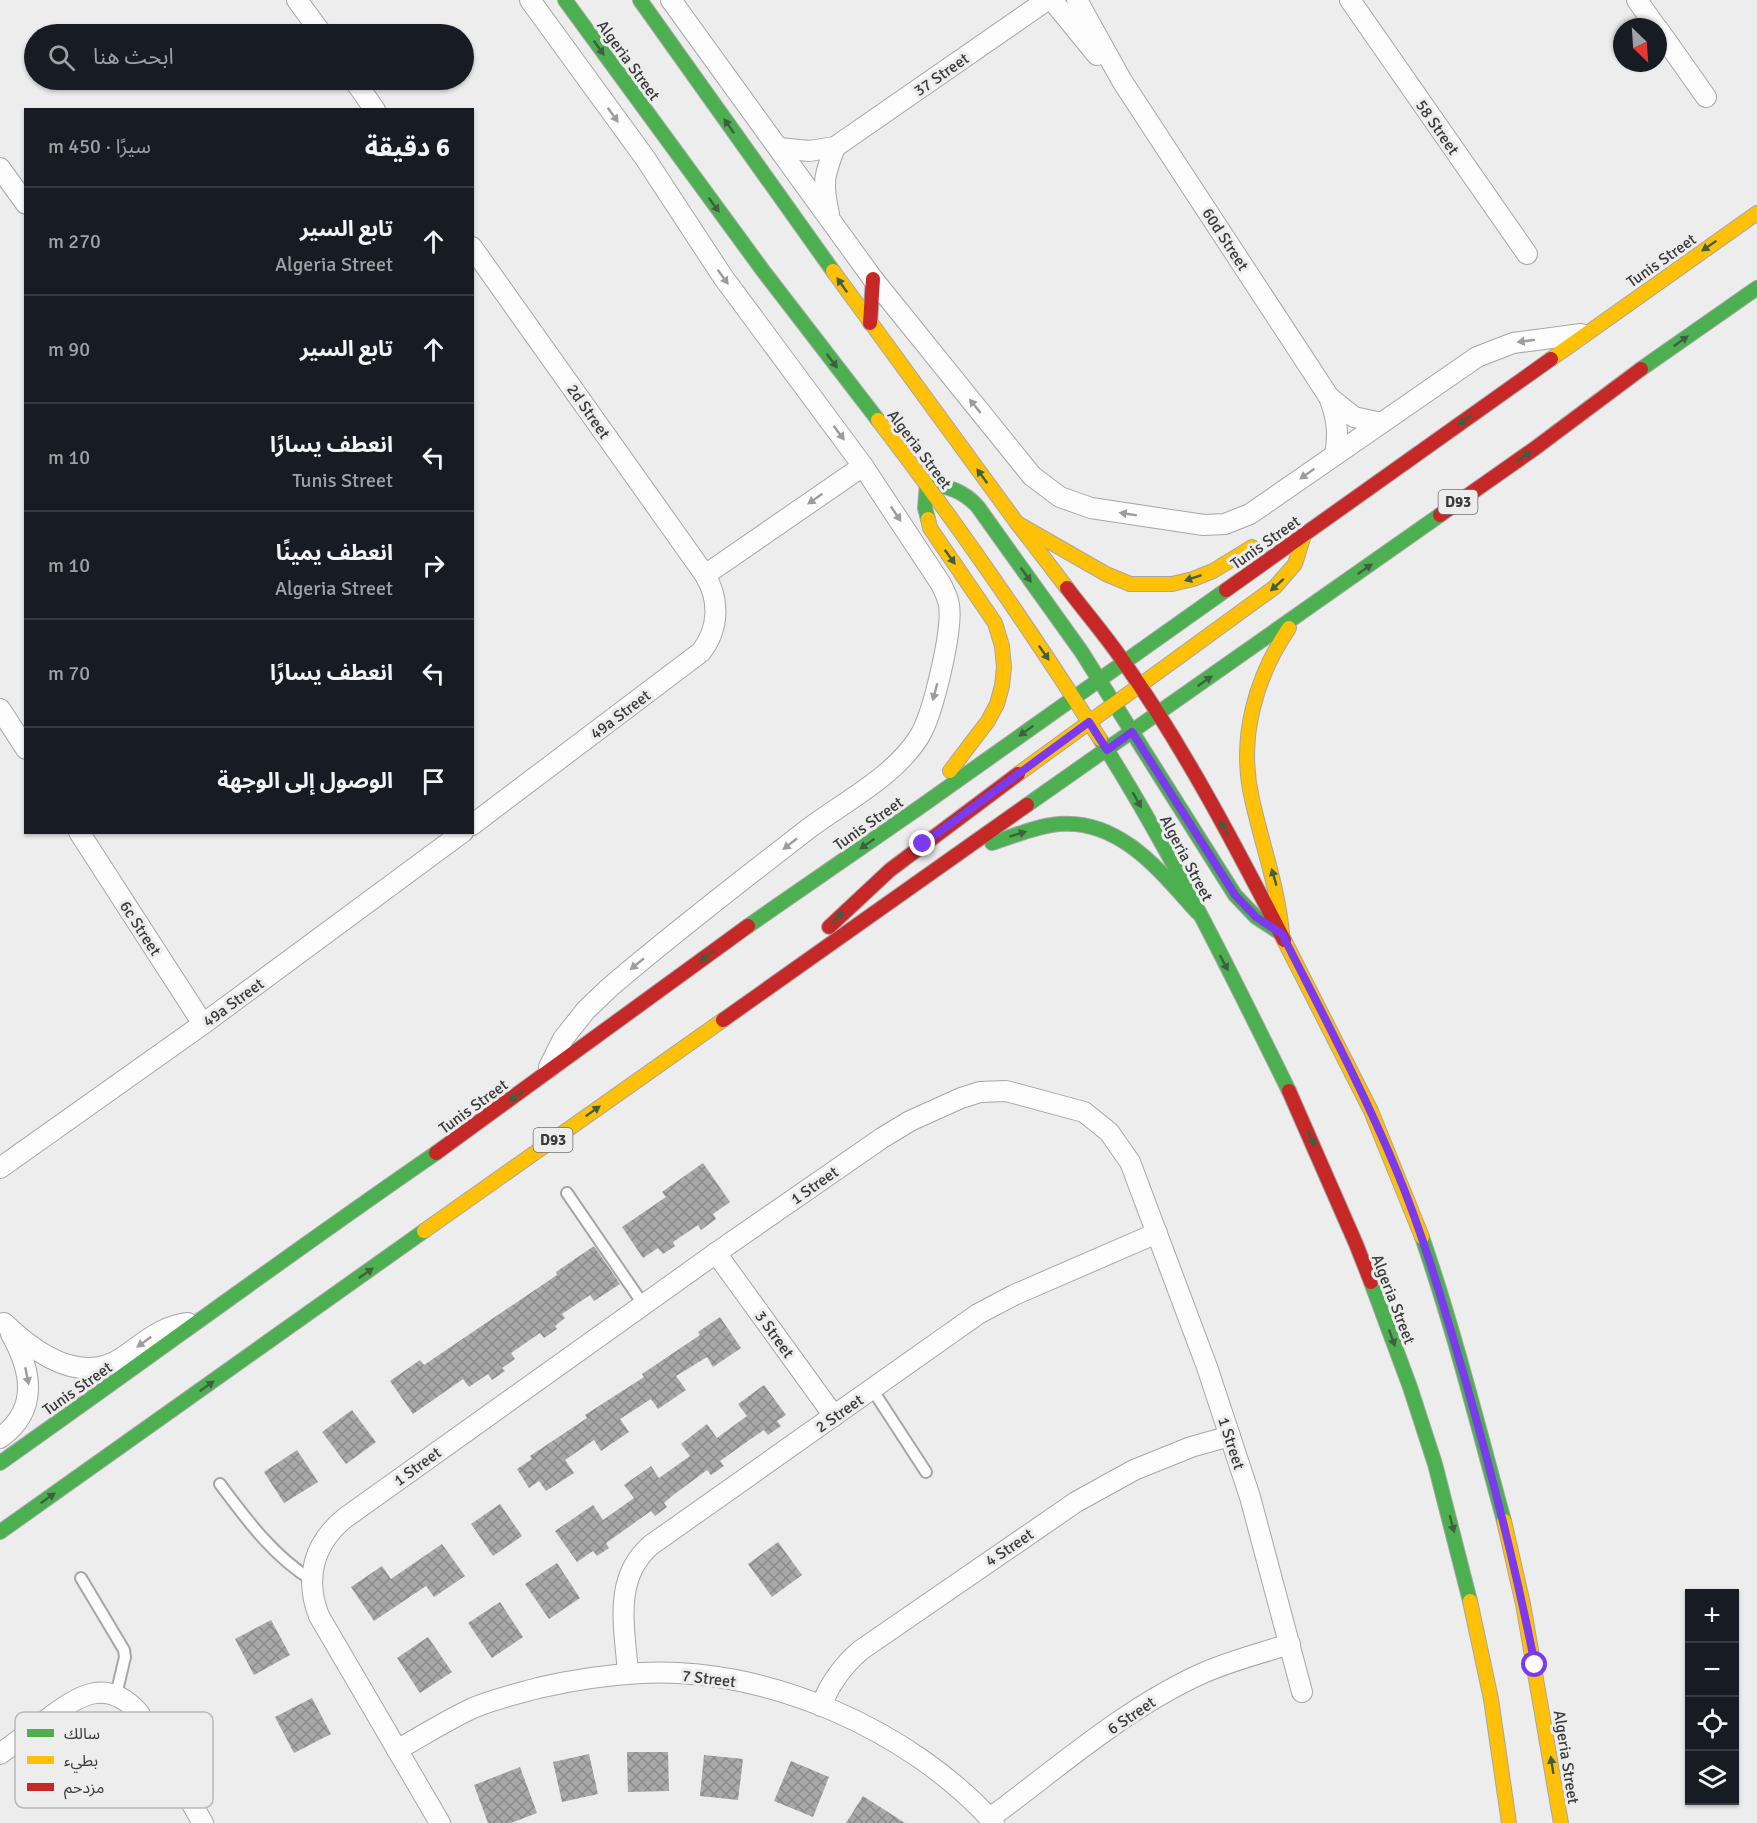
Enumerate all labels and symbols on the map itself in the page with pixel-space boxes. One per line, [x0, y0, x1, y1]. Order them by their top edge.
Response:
street label: Algeria Street [592, 16, 664, 105]
north arrow [1613, 18, 1667, 72]
one-way arrow [593, 39, 605, 55]
street label: 37 Street [910, 48, 973, 101]
street label: 58 Street [1411, 96, 1464, 159]
one-way arrow [607, 108, 619, 123]
one-way arrow [723, 118, 735, 134]
one-way arrow [708, 197, 720, 213]
street label: 60d Street [1197, 204, 1253, 275]
street label: Tunis Street [1623, 229, 1701, 292]
one-way arrow [1702, 240, 1718, 252]
one-way arrow [716, 269, 728, 284]
one-way arrow [837, 277, 849, 292]
one-way arrow [1673, 335, 1689, 347]
one-way arrow [1516, 336, 1535, 345]
one-way arrow [825, 353, 837, 368]
street label: 2d Street [562, 380, 614, 443]
one-way arrow [970, 399, 982, 414]
street label: Algeria Street [883, 406, 956, 494]
one-way arrow [1457, 414, 1473, 426]
one-way arrow [832, 426, 844, 441]
one-way arrow [1515, 450, 1531, 462]
one-way arrow [977, 468, 989, 483]
one-way arrow [1300, 468, 1316, 480]
road number: D93 [1438, 490, 1478, 514]
one-way arrow [807, 493, 823, 505]
one-way arrow [890, 506, 902, 522]
one-way arrow [1118, 509, 1137, 518]
street label: Tunis Street [1227, 511, 1305, 574]
one-way arrow [944, 549, 956, 565]
one-way arrow [1357, 563, 1372, 575]
one-way arrow [1020, 568, 1032, 583]
one-way arrow [1184, 574, 1202, 584]
one-way arrow [1270, 578, 1285, 591]
one-way arrow [1038, 645, 1050, 661]
one-way arrow [1197, 676, 1213, 687]
one-way arrow [929, 683, 939, 701]
street label: 49a Street [586, 685, 655, 744]
one-way arrow [1018, 725, 1034, 737]
street label: Tunis Street [830, 792, 908, 855]
one-way arrow [1132, 792, 1142, 809]
street label: Algeria Street [1155, 812, 1217, 905]
one-way arrow [1219, 819, 1229, 836]
one-way arrow [1009, 829, 1027, 838]
route end [909, 830, 935, 856]
one-way arrow [782, 837, 798, 850]
one-way arrow [859, 838, 875, 850]
one-way arrow [1269, 868, 1278, 886]
street label: 6c Street [115, 897, 165, 960]
one-way arrow [830, 912, 844, 926]
one-way arrow [699, 950, 715, 962]
one-way arrow [1219, 955, 1229, 972]
one-way arrow [629, 958, 644, 970]
street label: 49a Street [199, 974, 268, 1032]
street label: Tunis Street [435, 1075, 512, 1139]
one-way arrow [508, 1090, 524, 1102]
one-way arrow [585, 1105, 601, 1117]
road number: D93 [534, 1128, 572, 1152]
one-way arrow [1306, 1129, 1316, 1147]
street label: 1 Street [787, 1162, 843, 1209]
street label: Algeria Street [1367, 1252, 1419, 1347]
one-way arrow [358, 1267, 374, 1279]
street label: 3 Street [750, 1307, 798, 1363]
one-way arrow [1388, 1329, 1397, 1347]
one-way arrow [136, 1336, 152, 1348]
street label: Tunis Street [39, 1357, 117, 1420]
one-way arrow [23, 1367, 32, 1386]
one-way arrow [199, 1381, 215, 1392]
street label: 2 Street [812, 1390, 868, 1437]
street label: 1 Street [1213, 1415, 1249, 1472]
street label: 1 Street [390, 1443, 446, 1491]
one-way arrow [39, 1492, 55, 1504]
one-way arrow [1447, 1514, 1457, 1533]
street label: 4 Street [982, 1524, 1038, 1571]
route start [1521, 1651, 1547, 1677]
street label: 7 Street [681, 1666, 737, 1692]
street label: 6 Street [1104, 1692, 1160, 1739]
street label: Algeria Street [1549, 1709, 1583, 1806]
legend [15, 1712, 213, 1808]
text: سالك [64, 1724, 100, 1744]
text: بطيء [64, 1751, 98, 1773]
one-way arrow [1547, 1756, 1556, 1775]
text: مزدحم [64, 1778, 104, 1800]

